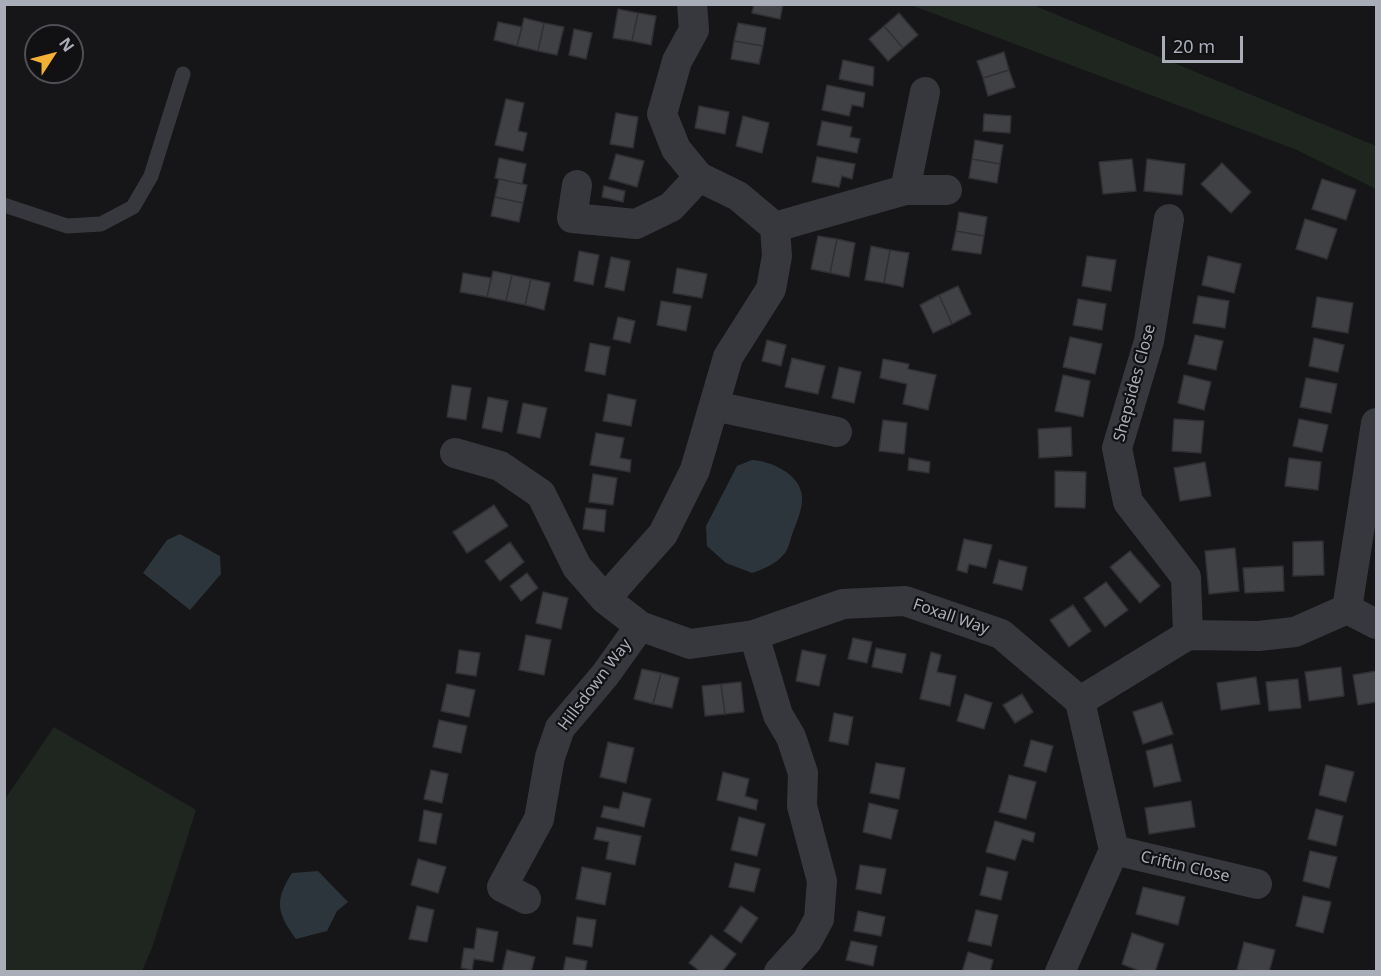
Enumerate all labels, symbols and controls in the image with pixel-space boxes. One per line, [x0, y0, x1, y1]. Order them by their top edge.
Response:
north arrow [24, 24, 84, 84]
scale bar [1165, 24, 1246, 62]
text: N [54, 33, 80, 56]
text: 20 m [1173, 34, 1215, 58]
street label: Shepsides Close [1110, 322, 1160, 444]
street label: Foxall Way [910, 595, 992, 639]
street label: Hillsdown Way [554, 636, 636, 734]
street label: Criftin Close [1139, 847, 1231, 887]

